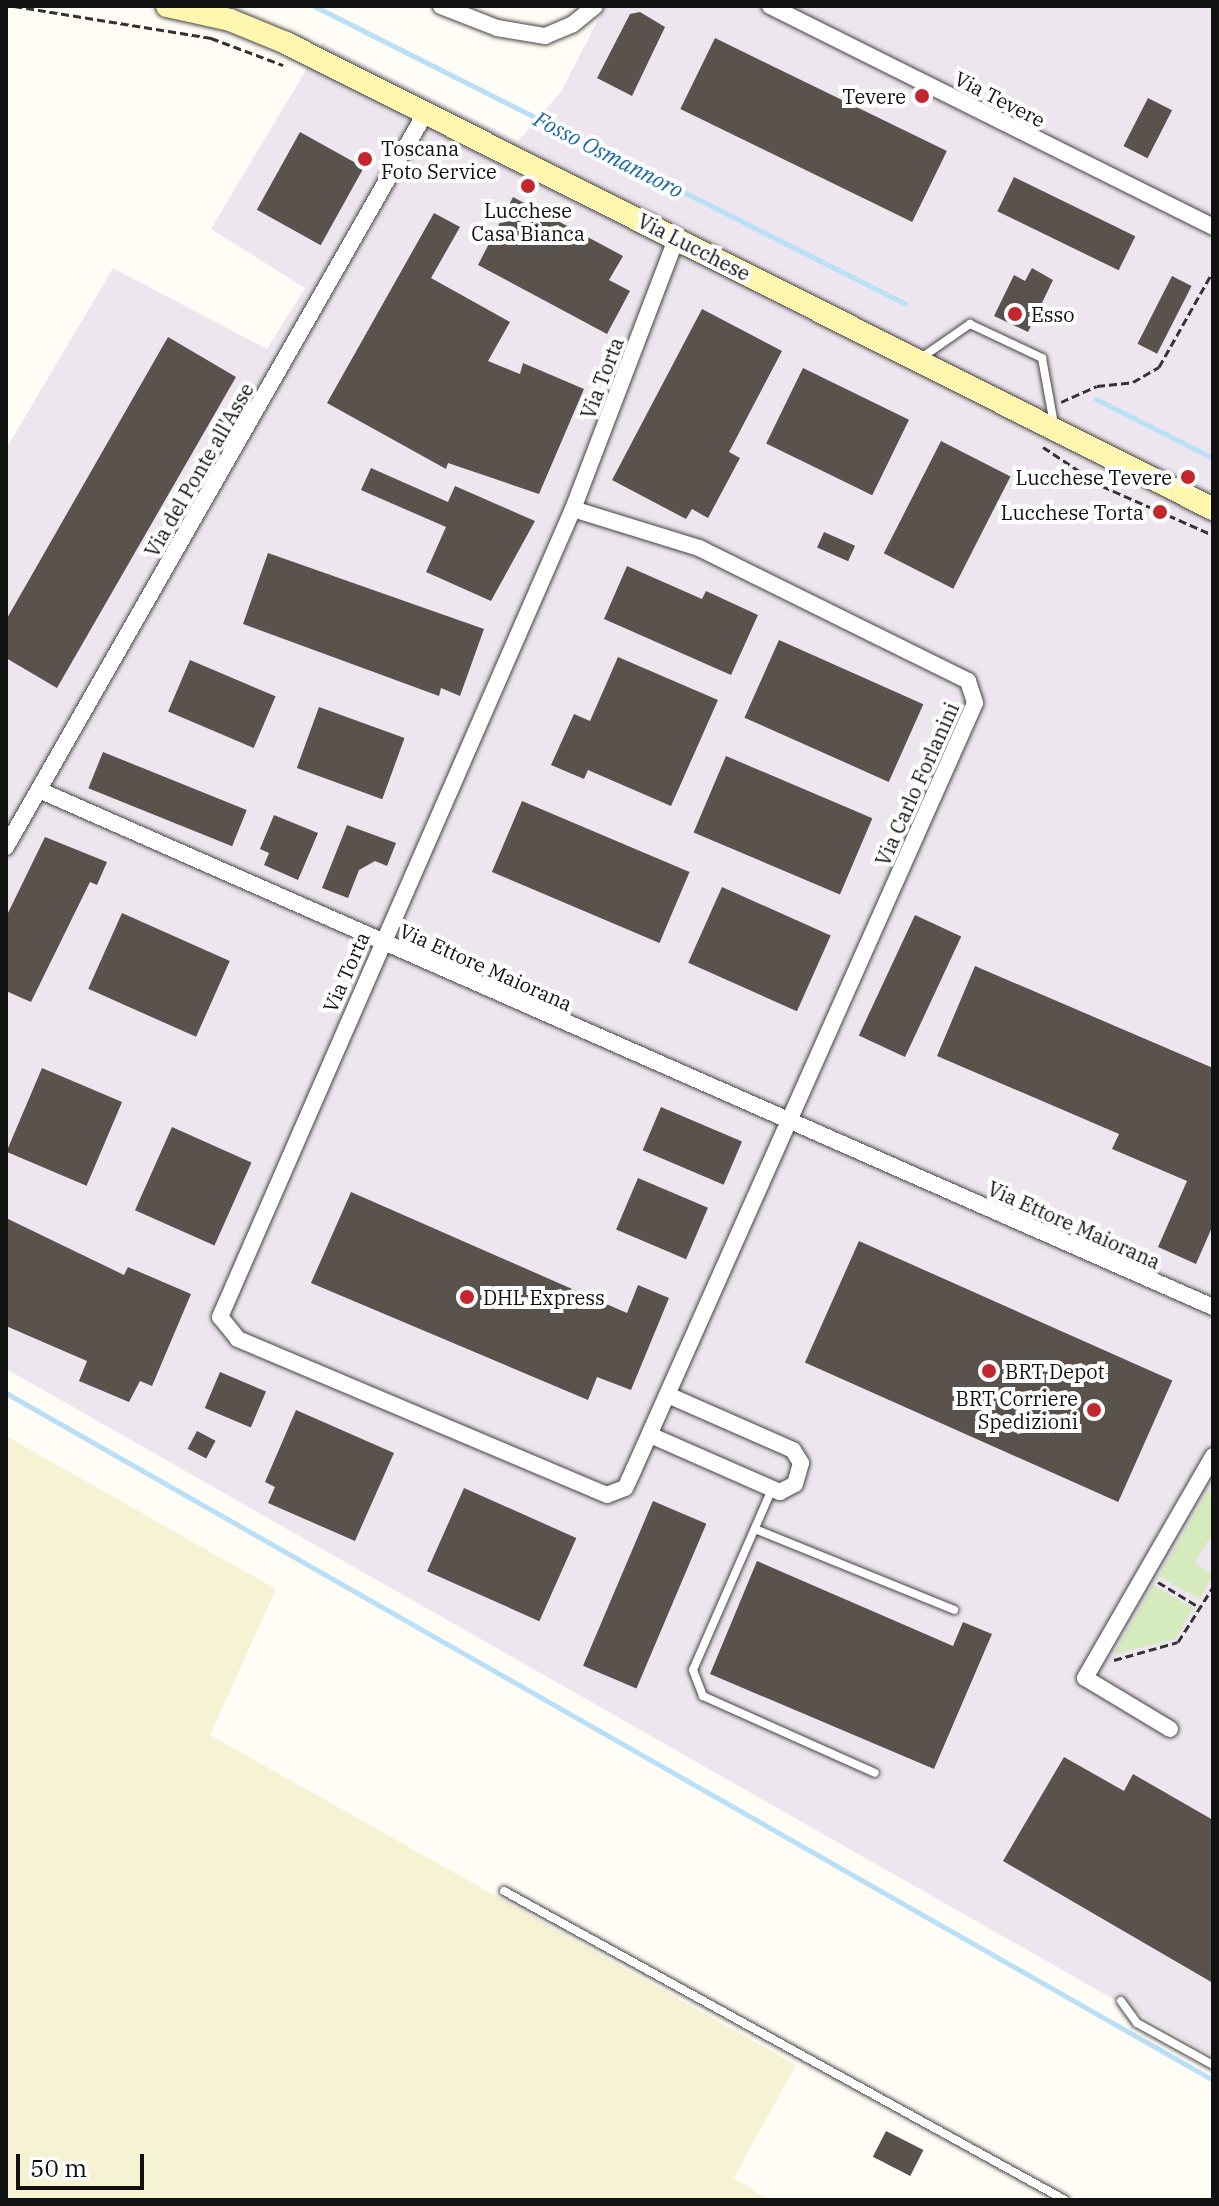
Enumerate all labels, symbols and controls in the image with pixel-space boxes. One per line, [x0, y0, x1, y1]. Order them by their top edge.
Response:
street label: Via Tevere [951, 66, 1049, 132]
place label: Tevere [842, 84, 906, 108]
marker: Tevere [913, 87, 931, 105]
water label: Fosso Osmannoro [530, 105, 688, 203]
place label: Toscana Foto Service [381, 136, 497, 183]
marker: Toscana Foto Service [356, 150, 374, 168]
marker: Lucchese Casa Bianca [519, 177, 537, 195]
place label: Lucchese Casa Bianca [471, 198, 585, 245]
street label: Via Lucchese [634, 208, 754, 286]
place label: Esso [1031, 302, 1074, 326]
marker: Esso [1006, 305, 1024, 323]
street label: Via Torta [576, 334, 628, 422]
street label: Via del Ponte all'Asse [139, 379, 259, 561]
place label: Lucchese Tevere [1016, 465, 1172, 489]
marker: Lucchese Tevere [1179, 468, 1197, 486]
place label: Lucchese Torta [1001, 500, 1144, 524]
marker: Lucchese Torta [1151, 503, 1169, 521]
street label: Via Carlo Forlanini [870, 699, 964, 869]
street label: Via Ettore Maiorana [396, 918, 576, 1016]
street label: Via Torta [318, 928, 374, 1016]
street label: Via Ettore Maiorana [984, 1176, 1164, 1274]
place label: DHL Express [483, 1285, 605, 1309]
marker: DHL Express [458, 1288, 476, 1306]
place label: BRT Depot [1005, 1359, 1105, 1383]
marker: BRT Depot [980, 1362, 998, 1380]
place label: BRT Corriere Spedizioni [956, 1386, 1078, 1433]
marker: BRT Corriere Spedizioni [1085, 1401, 1103, 1419]
scale bar [20, 2138, 148, 2188]
text: 50 m [30, 2152, 87, 2184]

